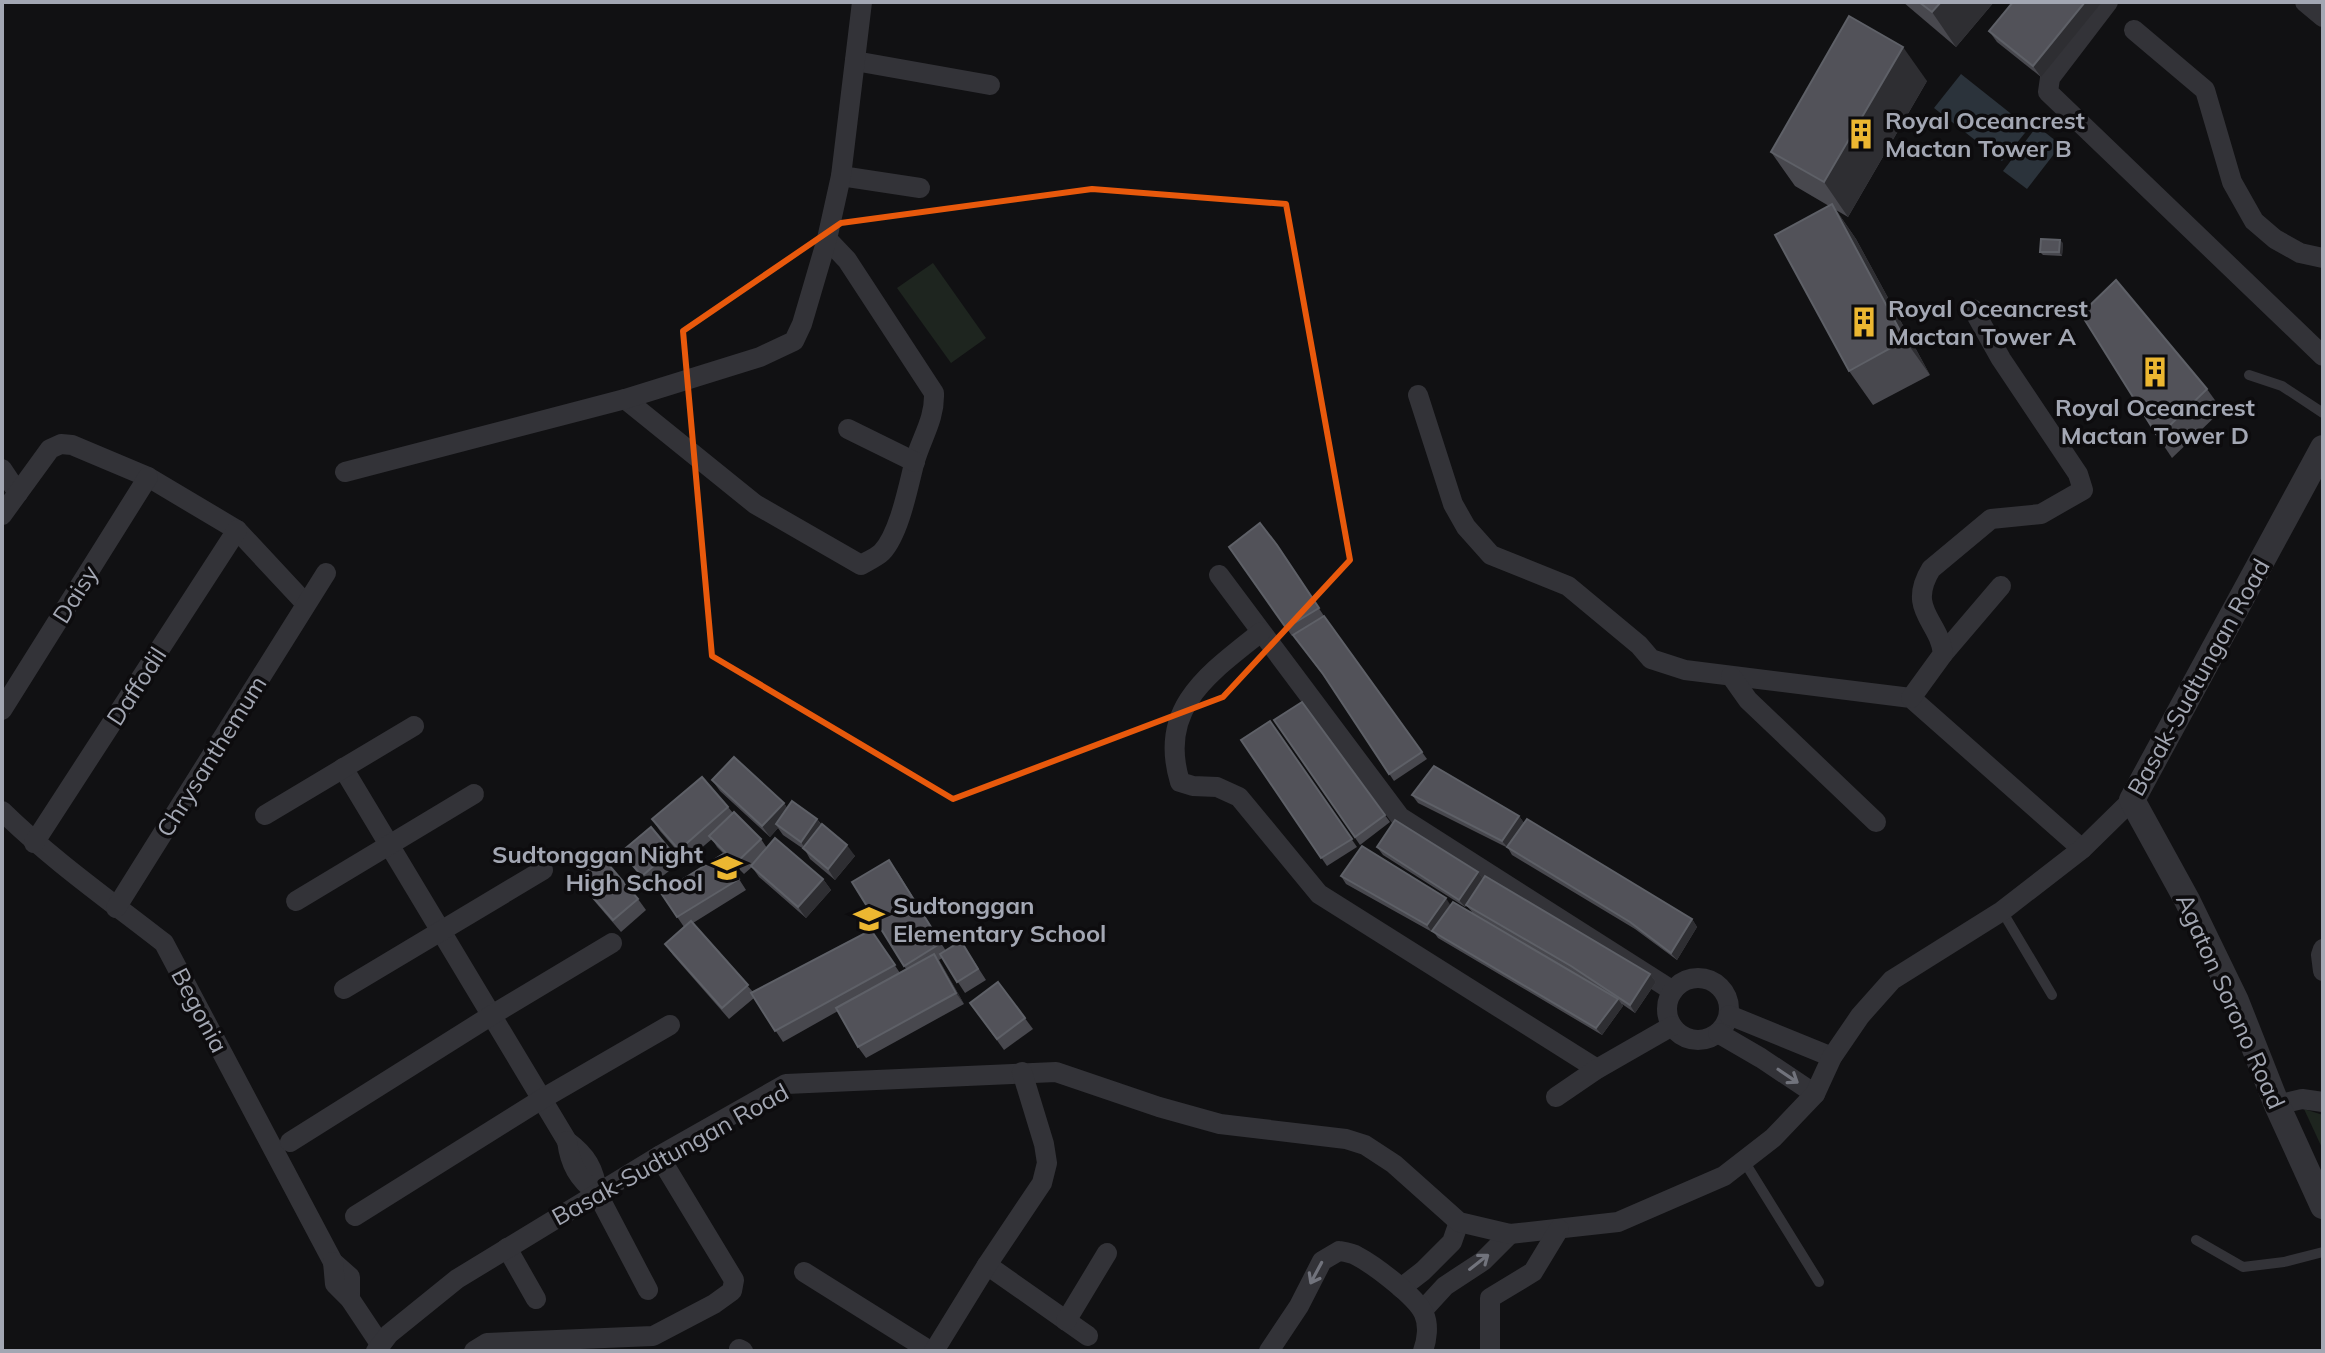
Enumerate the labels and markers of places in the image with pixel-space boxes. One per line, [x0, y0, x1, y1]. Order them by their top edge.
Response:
place label: Royal Oceancrest Mactan Tower B [1885, 105, 2085, 163]
building icon: Royal Oceancrest Mactan Tower B [1844, 117, 1878, 151]
place label: Royal Oceancrest Mactan Tower A [1888, 293, 2088, 351]
building icon: Royal Oceancrest Mactan Tower A [1847, 305, 1881, 339]
building icon: Royal Oceancrest Mactan Tower D [2138, 355, 2172, 389]
place label: Royal Oceancrest Mactan Tower D [2055, 392, 2255, 450]
place label: Sudtonggan Night High School [492, 839, 703, 897]
school or university icon: Sudtonggan Night High School [710, 851, 744, 885]
place label: Sudtonggan Elementary School [893, 890, 1106, 948]
school or university icon: Sudtonggan Elementary School [852, 902, 886, 936]

